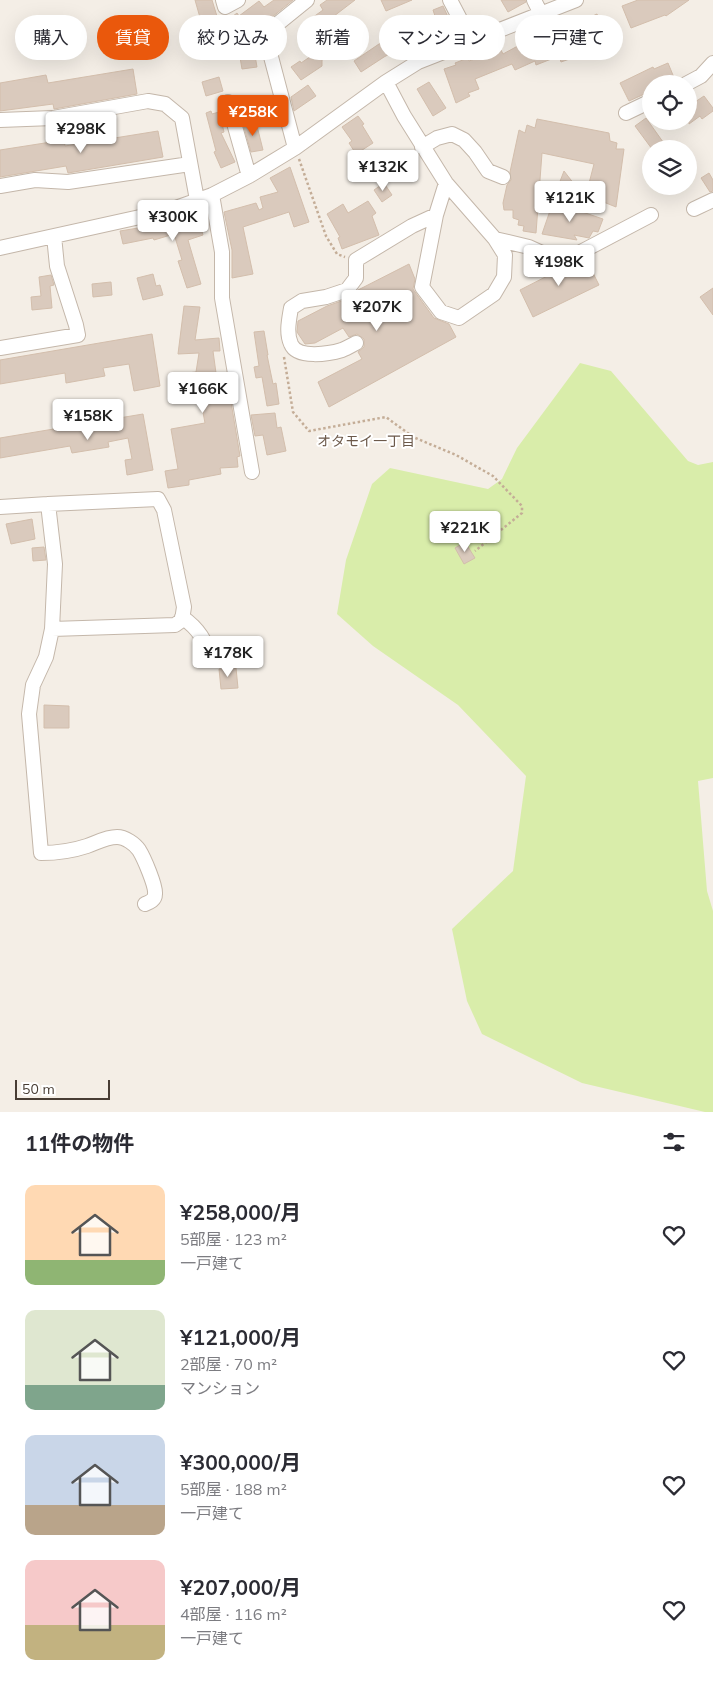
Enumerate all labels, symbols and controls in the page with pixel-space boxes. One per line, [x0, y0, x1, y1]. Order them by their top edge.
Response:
chip: 購入 [15, 15, 87, 60]
chip: 賃貸 [97, 15, 169, 60]
chip: 絞り込み [179, 15, 287, 60]
chip: 新着 [297, 15, 369, 60]
chip: マンション [379, 15, 505, 60]
chip: 一戸建て [515, 15, 623, 60]
map controls [642, 75, 697, 195]
button: locate [642, 75, 697, 130]
pin: ¥258K [218, 94, 288, 137]
text: ¥258K [228, 101, 278, 121]
pin: ¥298K [46, 112, 116, 154]
text: ¥298K [56, 118, 106, 138]
button: layers [642, 140, 697, 195]
pin: ¥132K [348, 150, 418, 192]
text: ¥132K [358, 156, 408, 176]
pin: ¥121K [535, 180, 605, 223]
text: ¥121K [545, 187, 595, 207]
pin: ¥300K [138, 200, 208, 242]
text: ¥300K [148, 206, 198, 226]
pin: ¥198K [524, 244, 594, 287]
text: ¥198K [534, 251, 584, 271]
pin: ¥207K [342, 290, 412, 332]
text: ¥207K [352, 296, 402, 316]
pin: ¥166K [168, 372, 238, 414]
text: ¥166K [178, 378, 228, 398]
pin: ¥158K [53, 398, 123, 441]
text: ¥158K [63, 405, 113, 425]
district label: オタモイ一丁目 [317, 432, 415, 450]
pin: ¥221K [430, 510, 500, 553]
text: ¥221K [440, 517, 490, 537]
pin: ¥178K [193, 636, 263, 678]
text: ¥178K [203, 642, 253, 662]
scale bar [15, 1077, 110, 1100]
text: 50 m [22, 1080, 55, 1098]
icon: filters [660, 1128, 688, 1156]
text: 11件の物件 [25, 1130, 134, 1156]
text: ¥258,000/月 [180, 1199, 301, 1225]
icon: home [65, 1205, 125, 1265]
icon: heart [660, 1221, 688, 1249]
text: 5部屋 · 123 m² [180, 1229, 287, 1249]
text: 一戸建て [180, 1253, 244, 1273]
text: ¥121,000/月 [180, 1324, 301, 1350]
icon: home [65, 1330, 125, 1390]
icon: heart [660, 1346, 688, 1374]
text: 2部屋 · 70 m² [180, 1354, 277, 1374]
text: マンション [180, 1378, 260, 1398]
text: ¥300,000/月 [180, 1449, 301, 1475]
icon: home [65, 1455, 125, 1515]
icon: heart [660, 1471, 688, 1499]
text: 5部屋 · 188 m² [180, 1479, 287, 1499]
text: 一戸建て [180, 1503, 244, 1523]
text: ¥207,000/月 [180, 1574, 301, 1600]
icon: home [65, 1580, 125, 1640]
icon: heart [660, 1596, 688, 1624]
text: 4部屋 · 116 m² [180, 1604, 287, 1624]
text: 一戸建て [180, 1628, 244, 1648]

